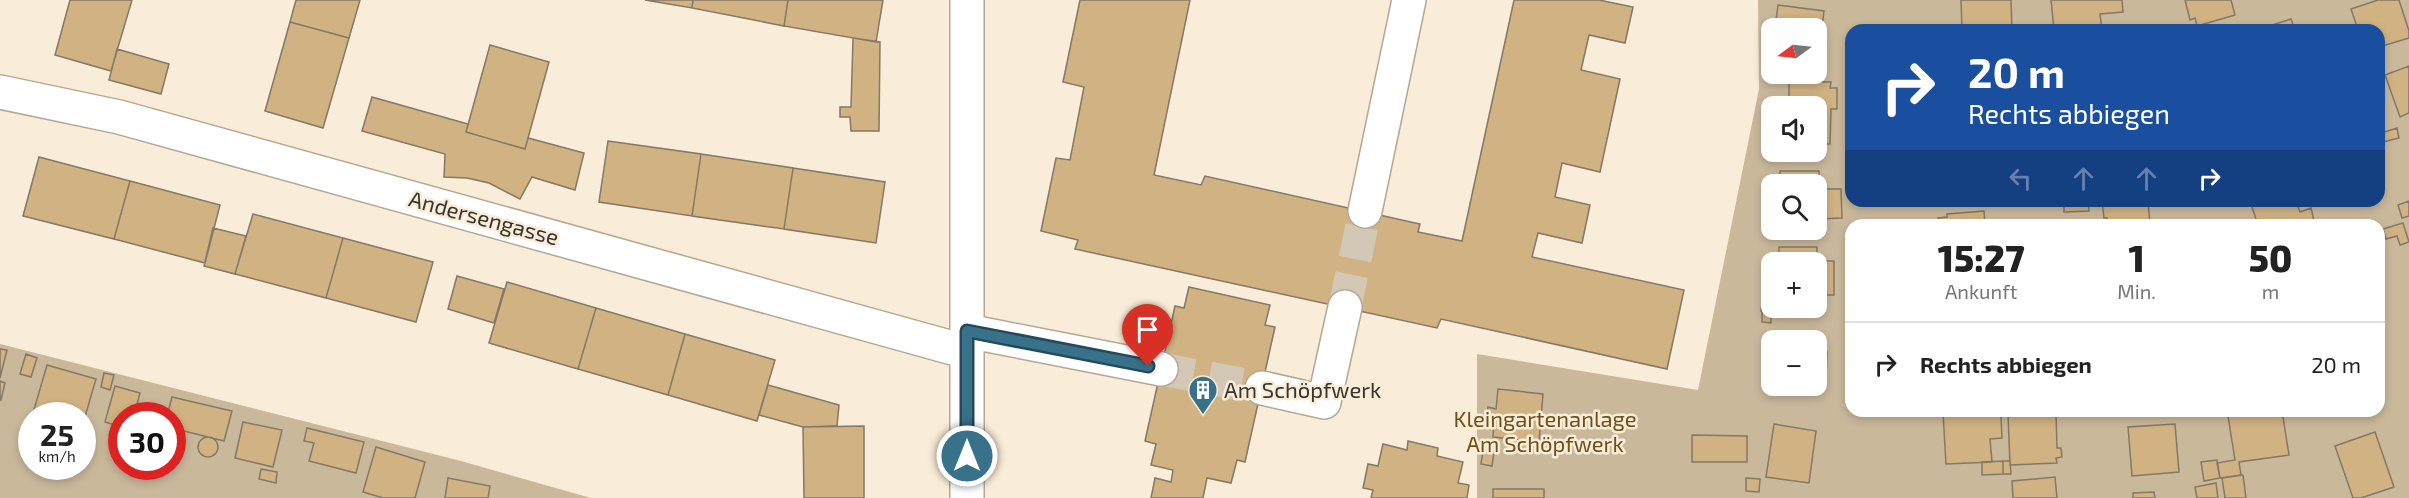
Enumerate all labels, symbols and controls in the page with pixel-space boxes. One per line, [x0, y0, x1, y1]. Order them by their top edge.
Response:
north arrow [1761, 18, 1827, 84]
map controls [1761, 18, 1827, 396]
text: 20 m [1968, 46, 2065, 96]
icon: right [1869, 48, 1947, 126]
button: sound [1761, 96, 1827, 162]
text: Rechts abbiegen [1968, 97, 2170, 129]
icon: left [2004, 162, 2037, 195]
icon: ahead [2067, 162, 2100, 195]
icon: ahead [2130, 162, 2163, 195]
icon: right [2193, 162, 2226, 195]
button: search [1761, 174, 1827, 240]
street label: Andersengasse [407, 185, 562, 250]
text: 15:27 [1938, 236, 2024, 279]
text: 1 [2128, 236, 2145, 279]
text: 50 [2249, 236, 2292, 279]
button: + [1761, 252, 1827, 318]
text: Ankunft [1945, 279, 2017, 303]
text: Min. [2117, 279, 2156, 303]
text: m [2262, 279, 2279, 303]
pin [1122, 304, 1173, 366]
icon: arrive [1131, 313, 1164, 346]
button: − [1761, 330, 1827, 396]
icon: right [1869, 348, 1902, 381]
text: Rechts abbiegen [1920, 351, 2092, 377]
text: 20 m [2311, 351, 2361, 377]
building icon: Am Schöpfwerk [1187, 374, 1219, 416]
place label: Am Schöpfwerk [1224, 376, 1381, 402]
speed limit sign: 30 [108, 402, 186, 480]
park label: Kleingartenanlage Am Schöpfwerk [1453, 405, 1637, 456]
text: 25 [40, 416, 74, 452]
position arrow [935, 424, 999, 488]
text: km/h [38, 447, 76, 465]

